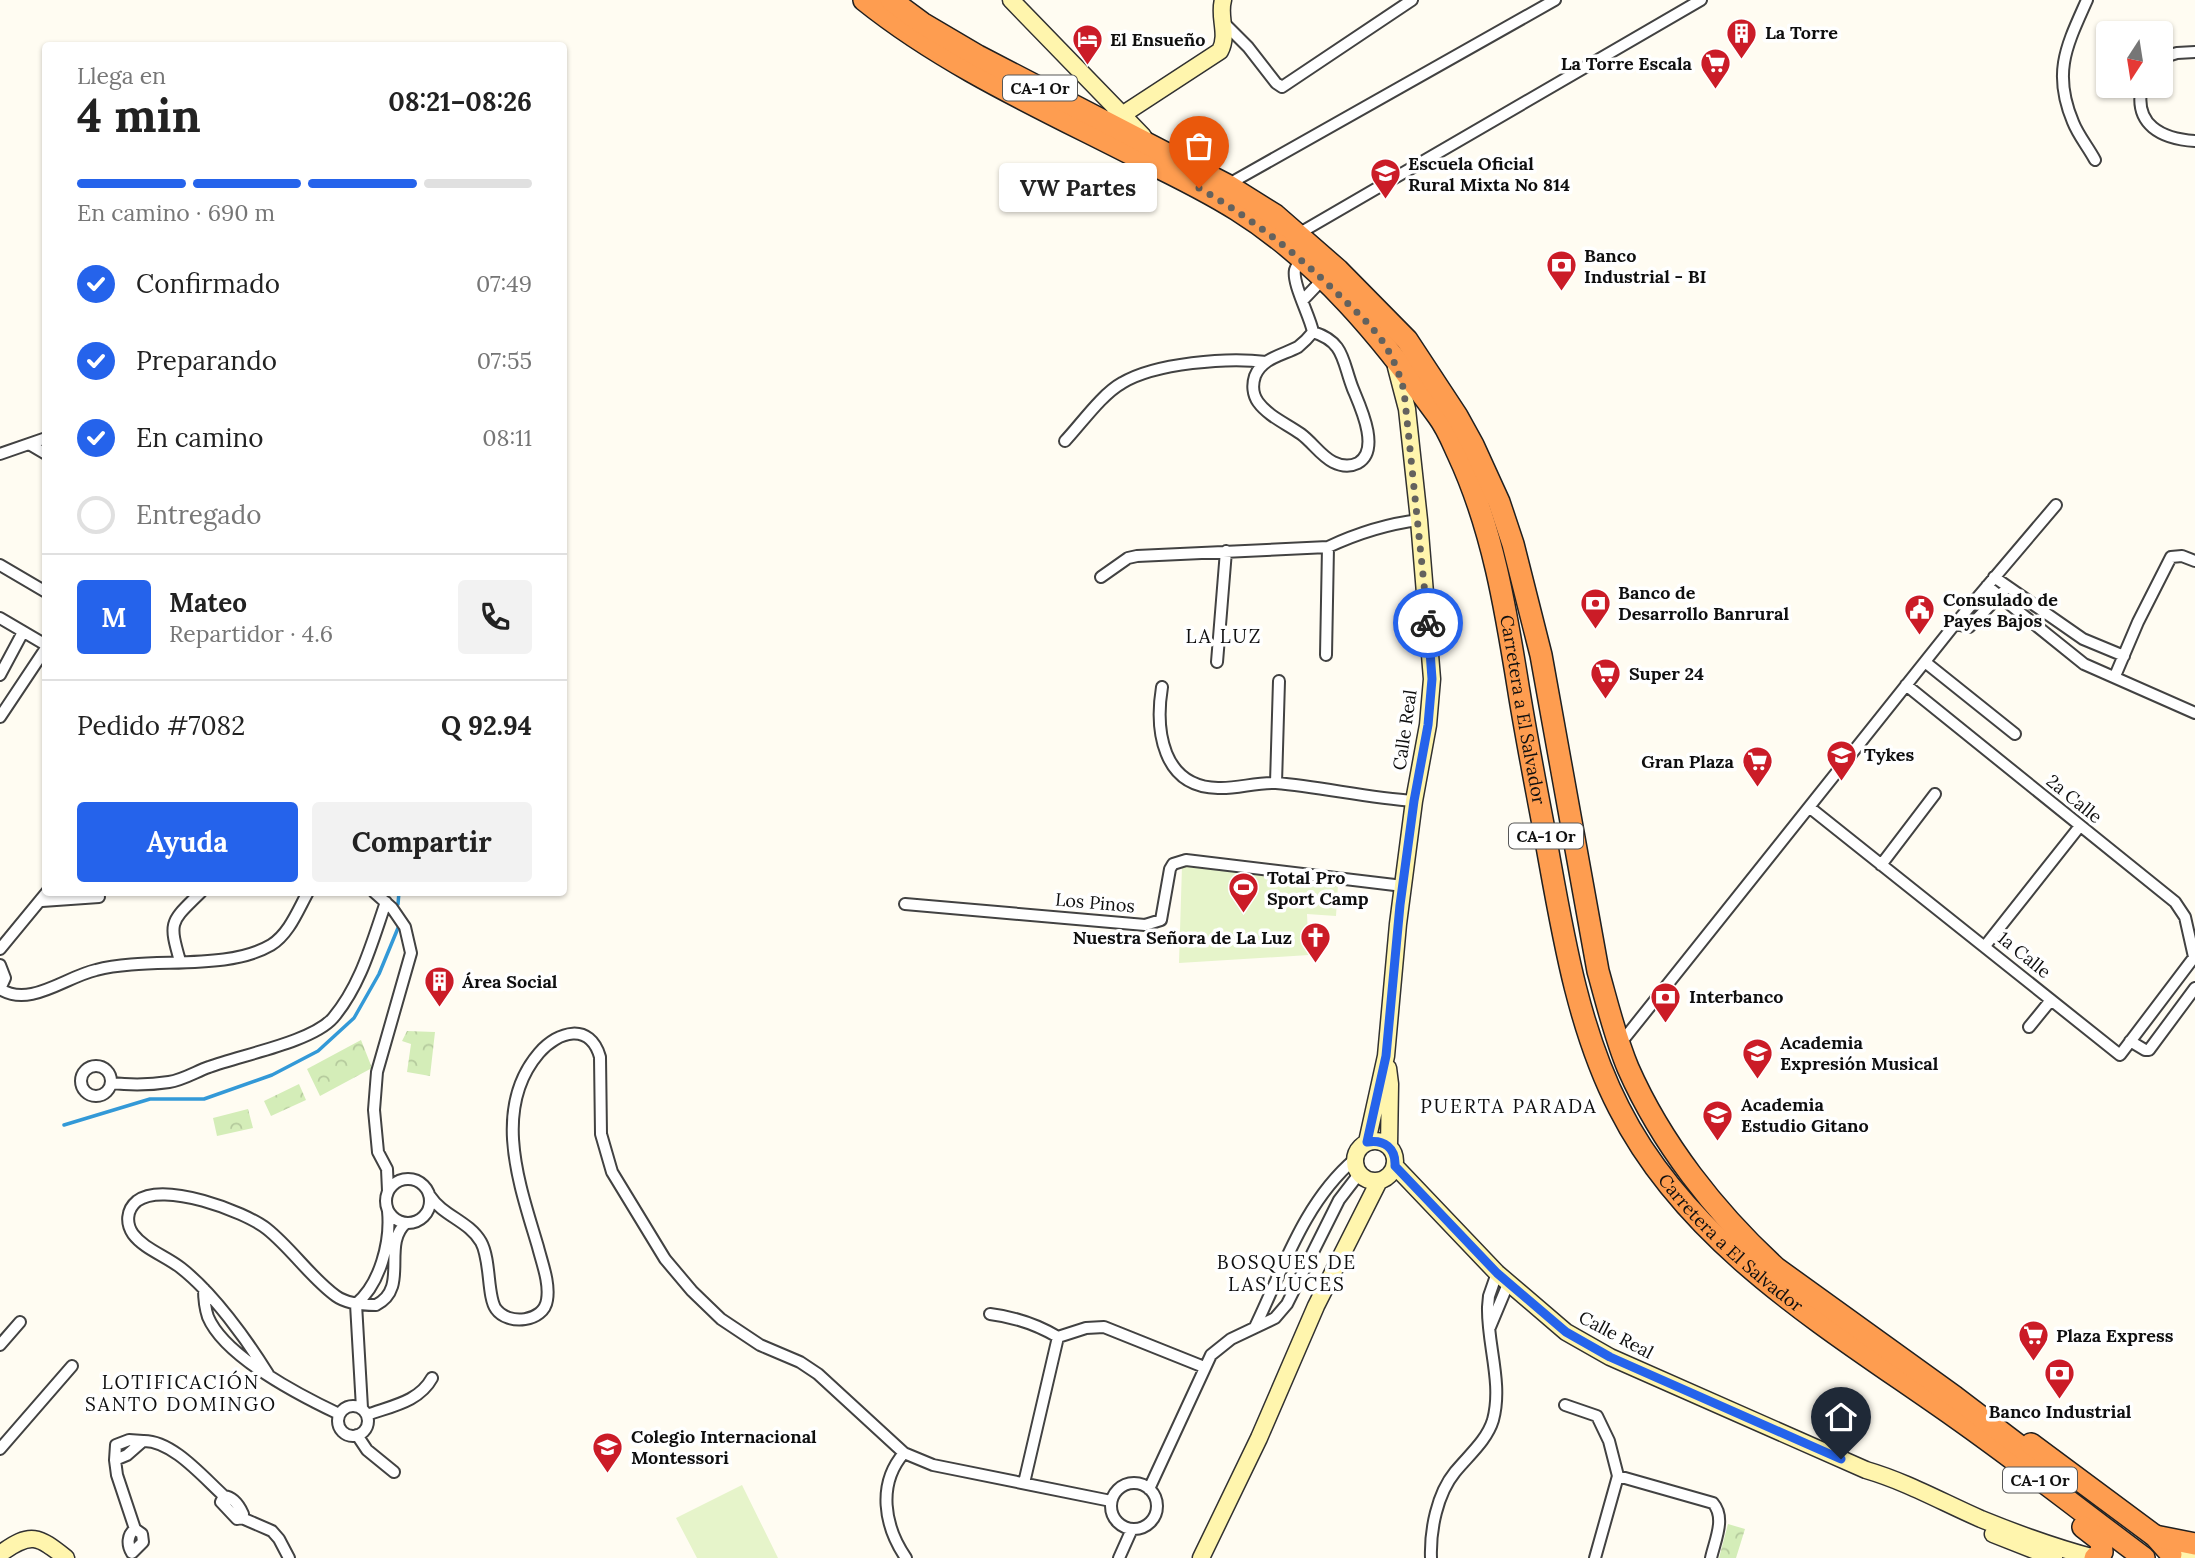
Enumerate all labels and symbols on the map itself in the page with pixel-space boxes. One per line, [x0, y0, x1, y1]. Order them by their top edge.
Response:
building icon: La Torre [1725, 16, 1759, 60]
place label: La Torre [1765, 21, 1838, 44]
north arrow [2096, 21, 2174, 98]
hotel icon: El Ensueño [1070, 23, 1104, 67]
place label: El Ensueño [1110, 28, 1205, 51]
supermarket icon: La Torre Escala [1698, 47, 1732, 91]
place label: La Torre Escala [1561, 52, 1693, 75]
road number: CA-1 Or [1003, 76, 1077, 100]
pin [1169, 116, 1229, 188]
place label: Escuela Oficial Rural Mixta No 814 [1408, 152, 1570, 196]
school or university icon: Escuela Oficial Rural Mixta No 814 [1368, 157, 1402, 201]
callout: VW Partes [1000, 164, 1157, 212]
place label: Banco Industrial - BI [1584, 244, 1706, 288]
bank icon: Banco Industrial - BI [1544, 249, 1578, 293]
place label: Banco de Desarrollo Banrural [1618, 581, 1789, 625]
bank icon: Banco de Desarrollo Banrural [1578, 586, 1612, 630]
courier [1393, 588, 1463, 658]
place label: Consulado de Payes Bajos [1943, 588, 2058, 632]
public building icon: Consulado de Payes Bajos [1903, 593, 1937, 637]
street label: Carretera a El Salvador [1495, 613, 1551, 806]
district label: LA LUZ [1186, 624, 1262, 648]
supermarket icon: Super 24 [1589, 657, 1623, 701]
place label: Super 24 [1629, 662, 1704, 685]
street label: Calle Real [1387, 688, 1422, 772]
school or university icon: Tykes [1824, 738, 1858, 782]
place label: Tykes [1864, 743, 1914, 766]
supermarket icon: Gran Plaza [1740, 745, 1774, 789]
place label: Gran Plaza [1641, 750, 1735, 773]
street label: 2a Calle [2042, 769, 2107, 828]
road number: CA-1 Or [1509, 824, 1583, 848]
place label: Total Pro Sport Camp [1267, 866, 1369, 910]
sports icon: Total Pro Sport Camp [1227, 871, 1261, 915]
street label: Los Pinos [1054, 888, 1136, 917]
church icon: Nuestra Señora de La Luz [1298, 921, 1332, 965]
place label: Nuestra Señora de La Luz [1073, 926, 1292, 949]
street label: 1a Calle [1993, 926, 2056, 983]
building icon: Área Social [422, 965, 456, 1009]
place label: Área Social [462, 970, 558, 993]
bank icon: Interbanco [1649, 980, 1683, 1024]
place label: Interbanco [1689, 985, 1783, 1008]
place label: Academia Expresión Musical [1780, 1031, 1939, 1075]
school or university icon: Academia Expresión Musical [1740, 1036, 1774, 1080]
place label: Academia Estudio Gitano [1741, 1093, 1869, 1137]
district label: PUERTA PARADA [1420, 1094, 1598, 1118]
school or university icon: Academia Estudio Gitano [1701, 1098, 1735, 1142]
street label: Carretera a El Salvador [1653, 1169, 1808, 1317]
district label: BOSQUES DE LAS LUCES [1217, 1250, 1357, 1296]
street label: Calle Real [1575, 1305, 1658, 1364]
supermarket icon: Plaza Express [2016, 1319, 2050, 1363]
place label: Plaza Express [2056, 1324, 2174, 1347]
bank icon: Banco Industrial [2043, 1357, 2077, 1401]
district label: LOTIFICACIÓN SANTO DOMINGO [85, 1370, 277, 1416]
pin [1811, 1387, 1871, 1459]
place label: Banco Industrial [1989, 1400, 2132, 1423]
place label: Colegio Internacional Montessori [631, 1425, 817, 1469]
school or university icon: Colegio Internacional Montessori [591, 1430, 625, 1474]
road number: CA-1 Or [2003, 1468, 2077, 1492]

